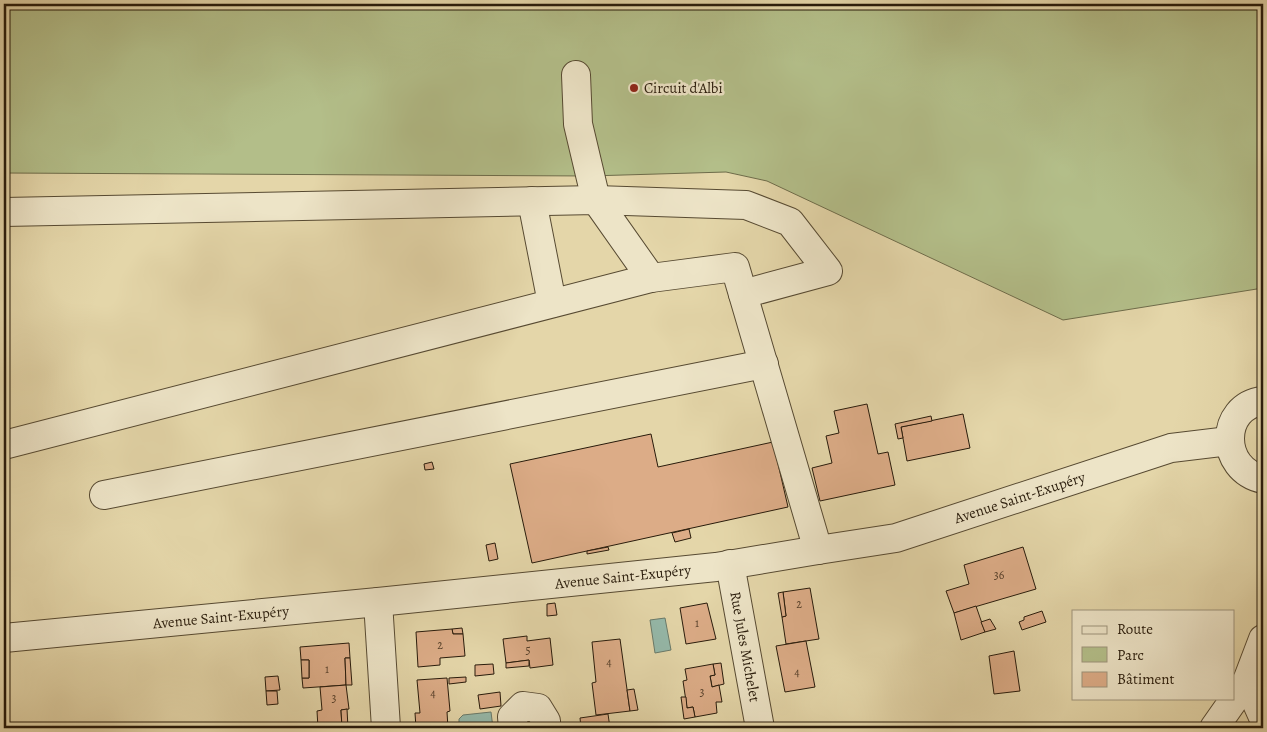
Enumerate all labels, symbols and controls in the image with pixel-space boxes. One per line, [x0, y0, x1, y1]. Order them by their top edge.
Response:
place label: Circuit d'Albi [644, 78, 723, 98]
marker: Circuit d'Albi [628, 82, 640, 94]
street label: Avenue Saint-Exupéry [951, 467, 1088, 529]
street label: Avenue Saint-Exupéry [553, 560, 692, 594]
house number: 36 [994, 567, 1005, 583]
street label: Rue Jules Michelet [725, 590, 765, 703]
house number: 2 [796, 596, 802, 612]
street label: Avenue Saint-Exupéry [151, 601, 290, 634]
legend [1072, 610, 1234, 700]
house number: 1 [695, 615, 699, 631]
text: Route [1117, 619, 1153, 639]
house number: 2 [437, 637, 443, 653]
house number: 5 [525, 642, 531, 658]
text: Parc [1117, 645, 1144, 665]
house number: 4 [606, 654, 612, 670]
house number: 1 [325, 661, 329, 677]
house number: 4 [794, 664, 800, 680]
text: Bâtiment [1117, 669, 1175, 689]
house number: 3 [700, 684, 705, 700]
house number: 4 [430, 685, 436, 701]
house number: 3 [332, 690, 337, 706]

